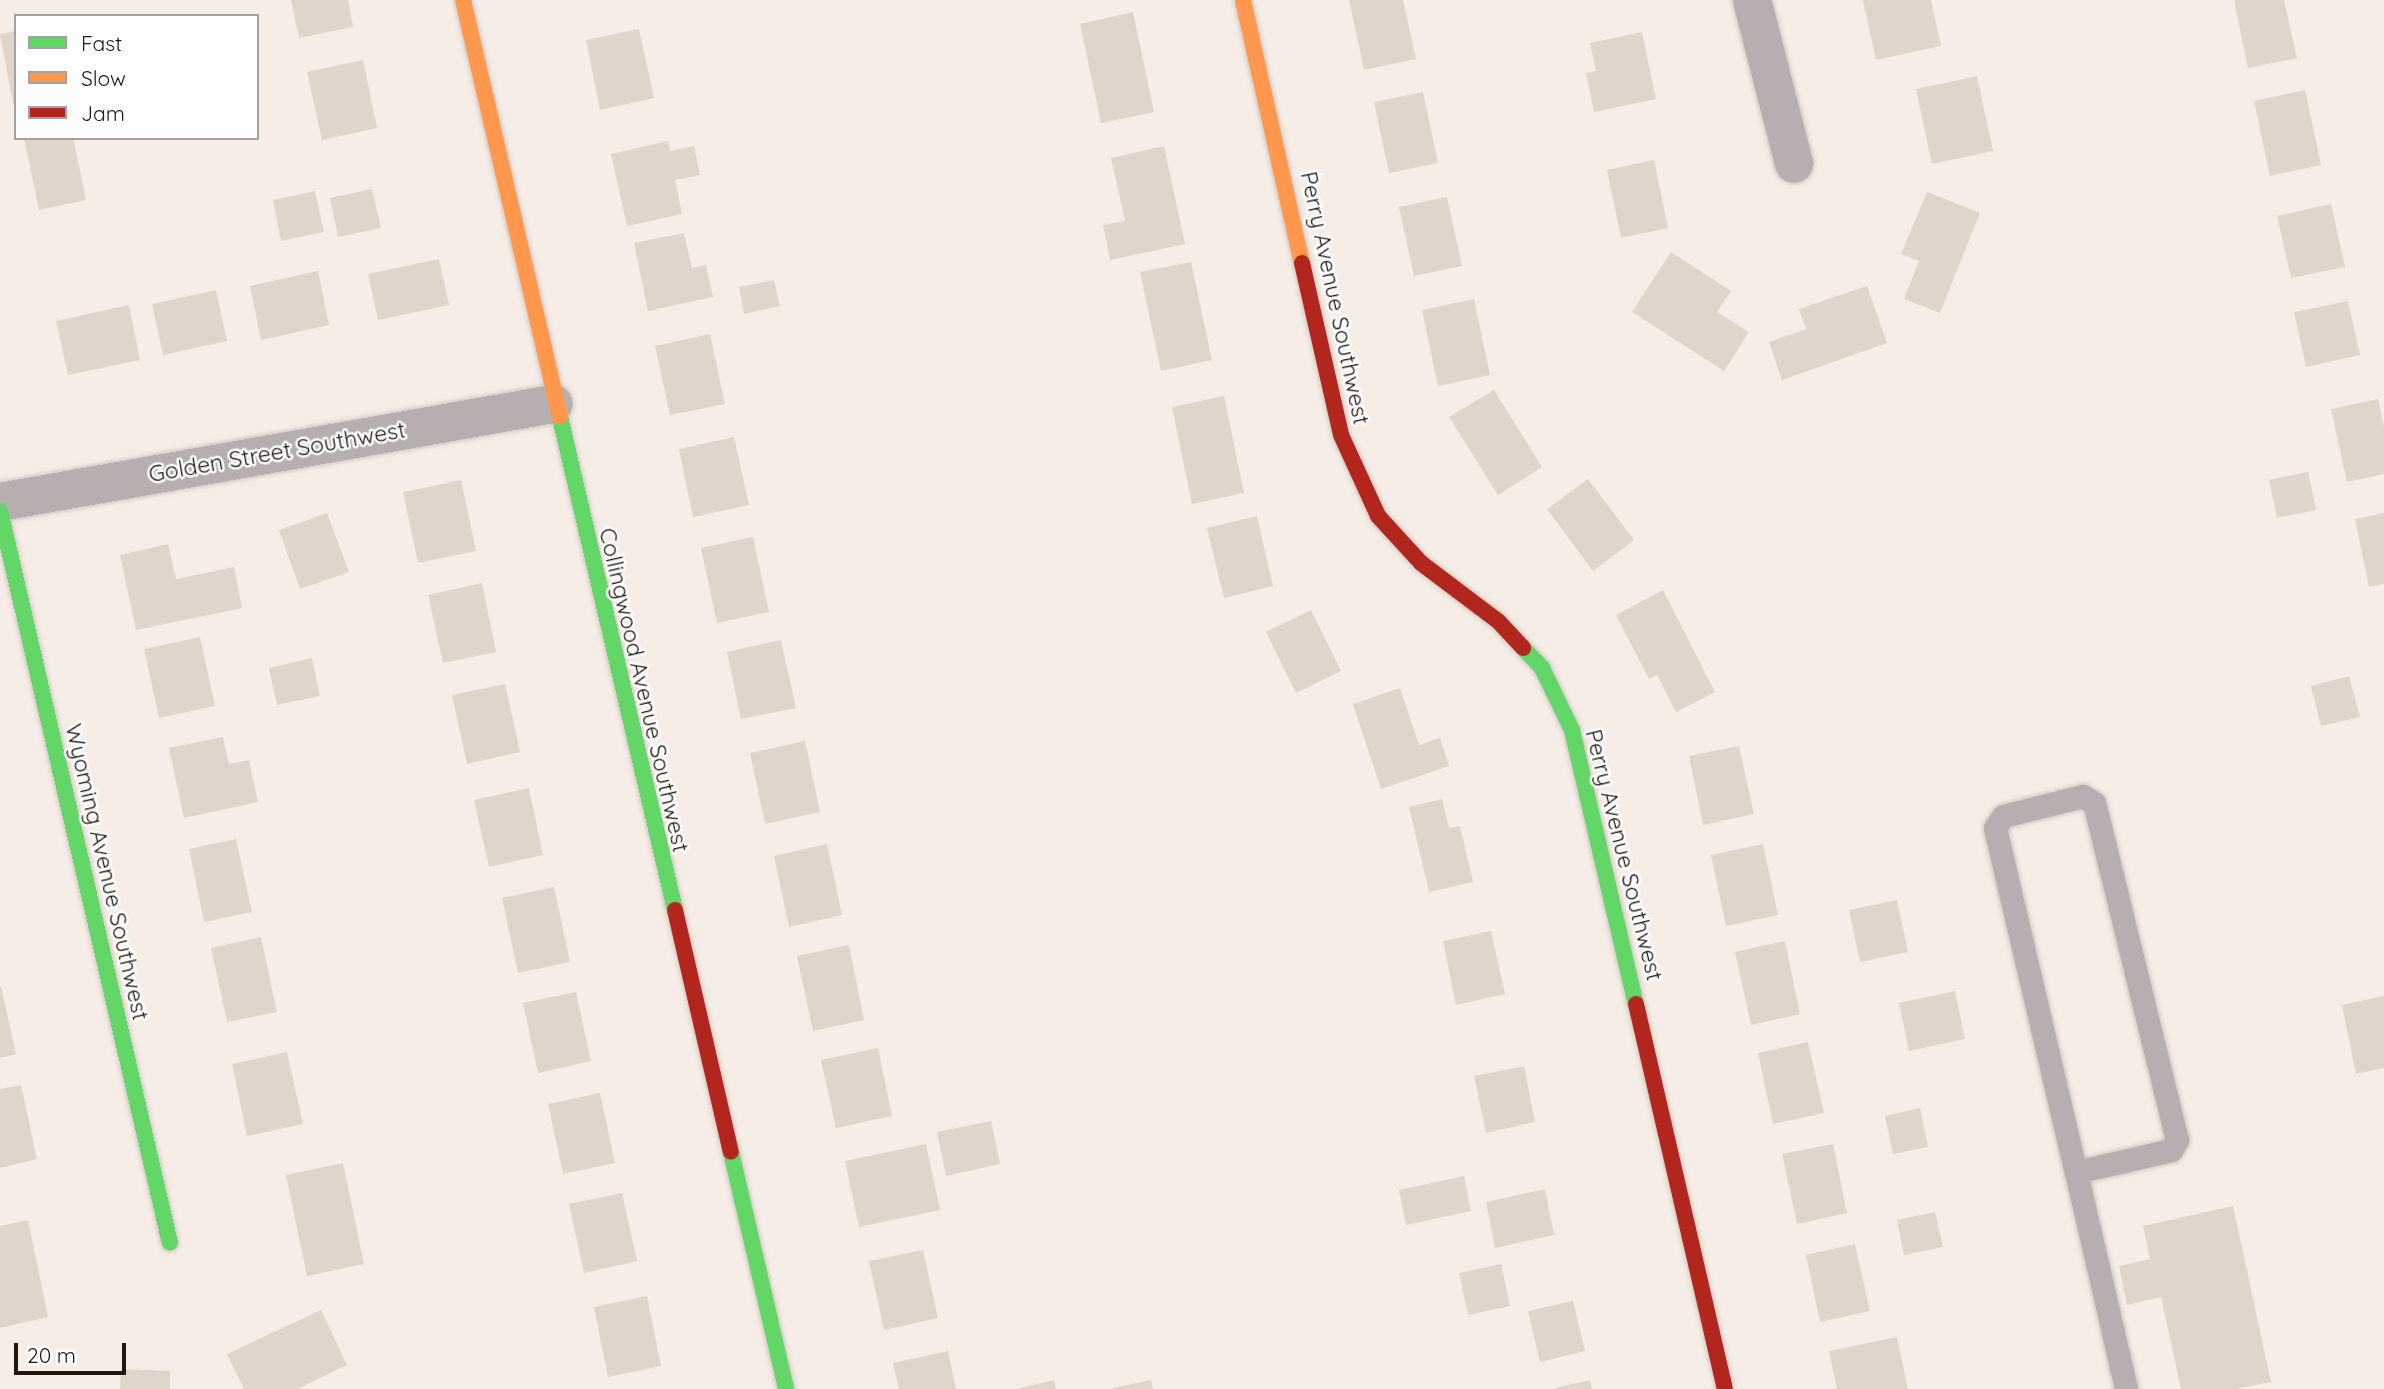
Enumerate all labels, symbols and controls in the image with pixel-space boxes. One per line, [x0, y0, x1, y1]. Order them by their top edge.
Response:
legend [14, 14, 259, 140]
text: Fast [81, 30, 122, 56]
text: Slow [81, 65, 126, 91]
text: Jam [81, 100, 125, 126]
street label: Perry Avenue Southwest [1295, 169, 1375, 427]
street label: Golden Street Southwest [146, 416, 408, 488]
street label: Collingwood Avenue Southwest [593, 525, 695, 855]
street label: Wyoming Avenue Southwest [59, 721, 155, 1023]
street label: Perry Avenue Southwest [1579, 726, 1669, 984]
scale bar [18, 1330, 130, 1374]
text: 20 m [27, 1342, 76, 1368]

